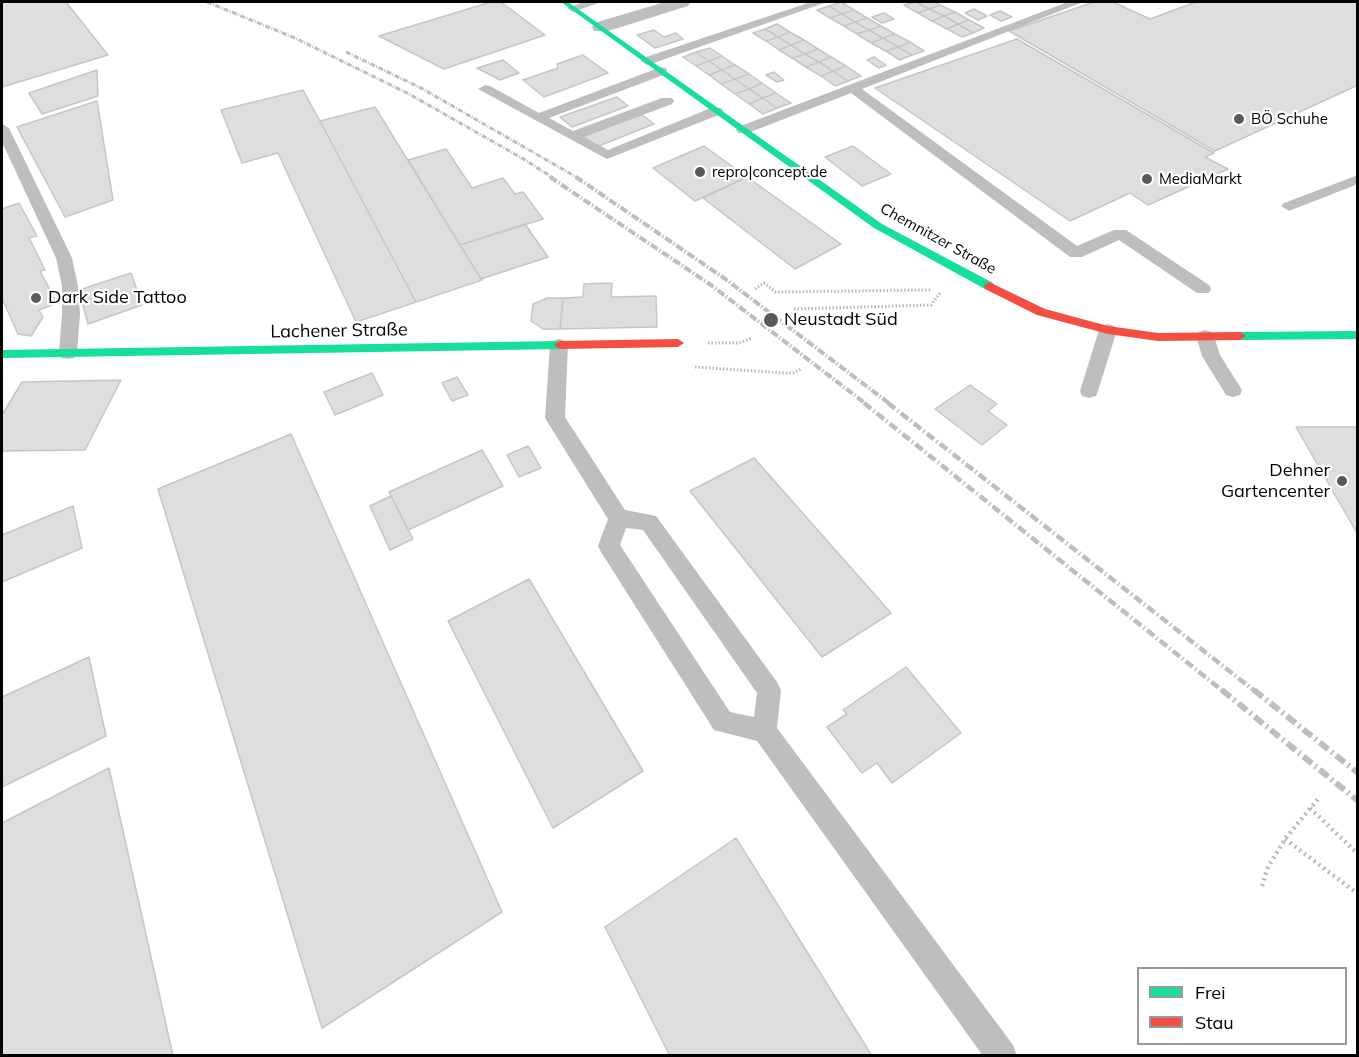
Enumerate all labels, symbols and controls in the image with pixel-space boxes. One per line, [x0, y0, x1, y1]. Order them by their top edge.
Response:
place label: BÖ Schuhe [1251, 110, 1328, 128]
marker: BÖ Schuhe [1232, 112, 1246, 126]
place label: repro|concept.de [712, 163, 827, 181]
marker: repro|concept.de [693, 165, 707, 179]
place label: MediaMarkt [1159, 170, 1242, 188]
marker: MediaMarkt [1140, 172, 1154, 186]
street label: Chemnitzer Straße [877, 200, 999, 278]
place label: Dark Side Tattoo [48, 287, 187, 309]
marker: Dark Side Tattoo [29, 291, 43, 305]
place label: Neustadt Süd [784, 309, 898, 331]
marker: Neustadt Süd [762, 311, 780, 329]
street label: Lachener Straße [270, 319, 408, 343]
place label: Dehner Gartencenter [1221, 460, 1330, 502]
marker: Dehner Gartencenter [1335, 474, 1349, 488]
legend [1137, 967, 1347, 1045]
text: Frei [1195, 981, 1225, 1004]
text: Stau [1195, 1011, 1234, 1034]

